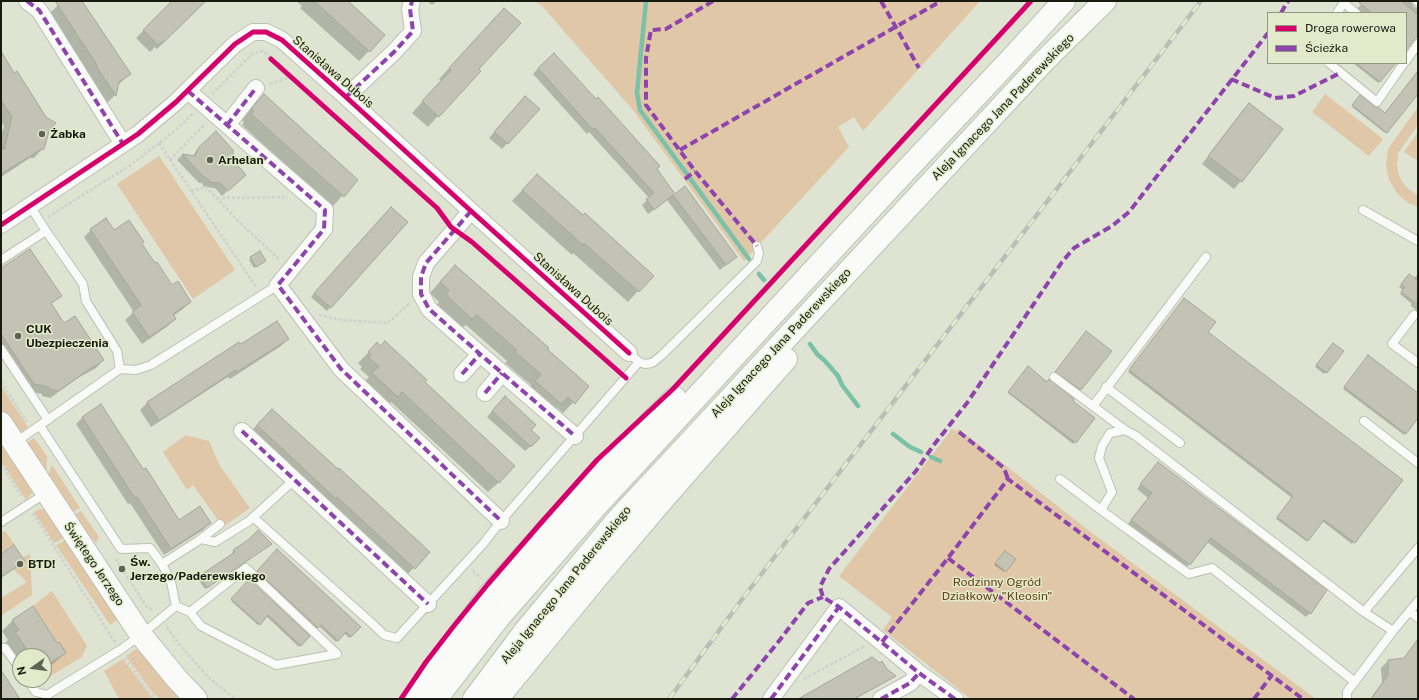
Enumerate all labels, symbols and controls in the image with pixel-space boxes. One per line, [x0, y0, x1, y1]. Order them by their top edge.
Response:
legend [1267, 12, 1407, 64]
text: Droga rowerowa [1305, 21, 1396, 35]
street label: Aleja Ignacego Jana Paderewskiego [929, 30, 1077, 184]
street label: Stanisława Dubois [290, 33, 376, 111]
text: Ścieżka [1305, 41, 1348, 55]
place label: Żabka [50, 127, 86, 141]
marker: Żabka [37, 129, 47, 139]
place label: Arhelan [218, 153, 263, 167]
marker: Arhelan [205, 155, 215, 165]
street label: Stanisława Dubois [530, 249, 616, 329]
street label: Aleja Ignacego Jana Paderewskiego [708, 265, 854, 421]
place label: CUK Ubezpieczenia [26, 322, 108, 350]
marker: CUK Ubezpieczenia [13, 331, 23, 341]
street label: Aleja Ignacego Jana Paderewskiego [498, 503, 634, 667]
street label: Świętego Jerzego [61, 519, 127, 609]
place label: Św. Jerzego/Paderewskiego [130, 555, 266, 583]
place label: BTD! [28, 557, 55, 571]
marker: BTD! [15, 559, 25, 569]
marker: Św. Jerzego/Paderewskiego [117, 564, 127, 574]
park label: Rodzinny Ogród Działkowy "Kleosin" [942, 575, 1052, 603]
north arrow [12, 648, 52, 688]
text: N [14, 665, 28, 676]

